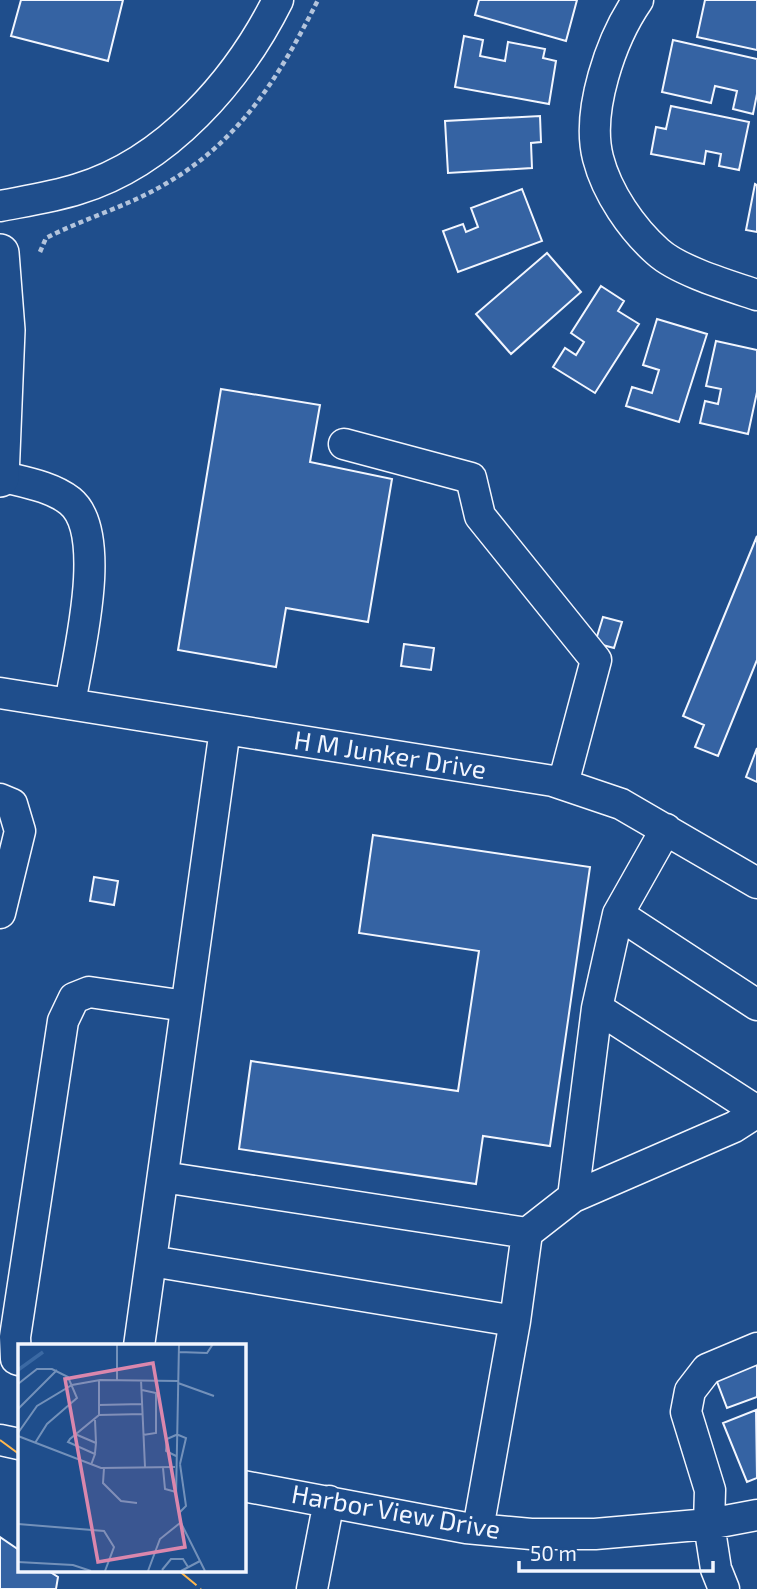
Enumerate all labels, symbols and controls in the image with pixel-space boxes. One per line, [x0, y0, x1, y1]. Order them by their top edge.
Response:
street label: H M Junker Drive [292, 723, 489, 784]
inset map [18, 1344, 245, 1572]
street label: Harbor View Drive [289, 1477, 503, 1544]
scale bar [519, 1530, 713, 1574]
text: 50 m [530, 1540, 577, 1565]

